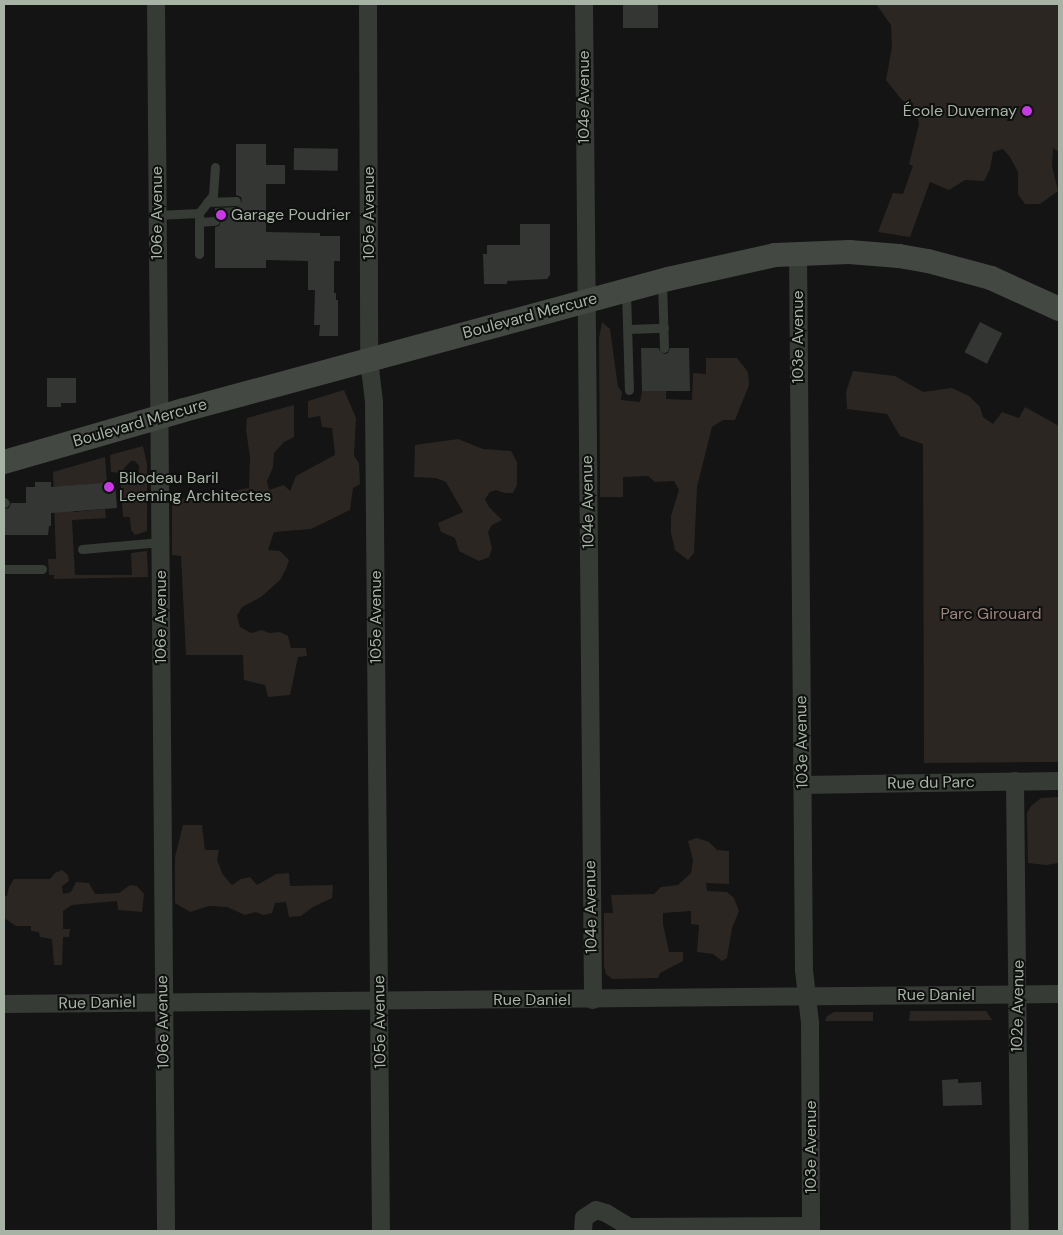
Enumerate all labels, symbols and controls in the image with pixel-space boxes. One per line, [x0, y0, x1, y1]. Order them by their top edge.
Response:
street label: 104e Avenue [574, 50, 594, 144]
place label: École Duvernay [903, 101, 1017, 121]
marker: École Duvernay [1021, 105, 1033, 117]
street label: 106e Avenue [147, 166, 167, 260]
street label: 105e Avenue [359, 166, 379, 260]
place label: Garage Poudrier [231, 205, 351, 225]
marker: Garage Poudrier [215, 209, 227, 221]
street label: Boulevard Mercure [461, 289, 599, 343]
street label: 103e Avenue [788, 290, 808, 384]
street label: Boulevard Mercure [71, 395, 209, 451]
street label: 104e Avenue [578, 455, 598, 549]
place label: Bilodeau Baril Leeming Architectes [119, 468, 271, 506]
marker: Bilodeau Baril Leeming Architectes [103, 481, 115, 493]
street label: 106e Avenue [151, 570, 171, 664]
street label: 105e Avenue [366, 570, 386, 664]
park label: Parc Girouard [940, 604, 1042, 624]
street label: 103e Avenue [792, 695, 812, 789]
street label: Rue du Parc [887, 773, 975, 793]
street label: 104e Avenue [581, 860, 601, 954]
street label: 102e Avenue [1008, 960, 1028, 1052]
street label: 106e Avenue [153, 975, 173, 1069]
street label: 105e Avenue [370, 975, 390, 1069]
street label: Rue Daniel [897, 985, 975, 1005]
street label: Rue Daniel [493, 990, 571, 1010]
street label: Rue Daniel [58, 993, 136, 1013]
street label: 103e Avenue [801, 1100, 821, 1194]

